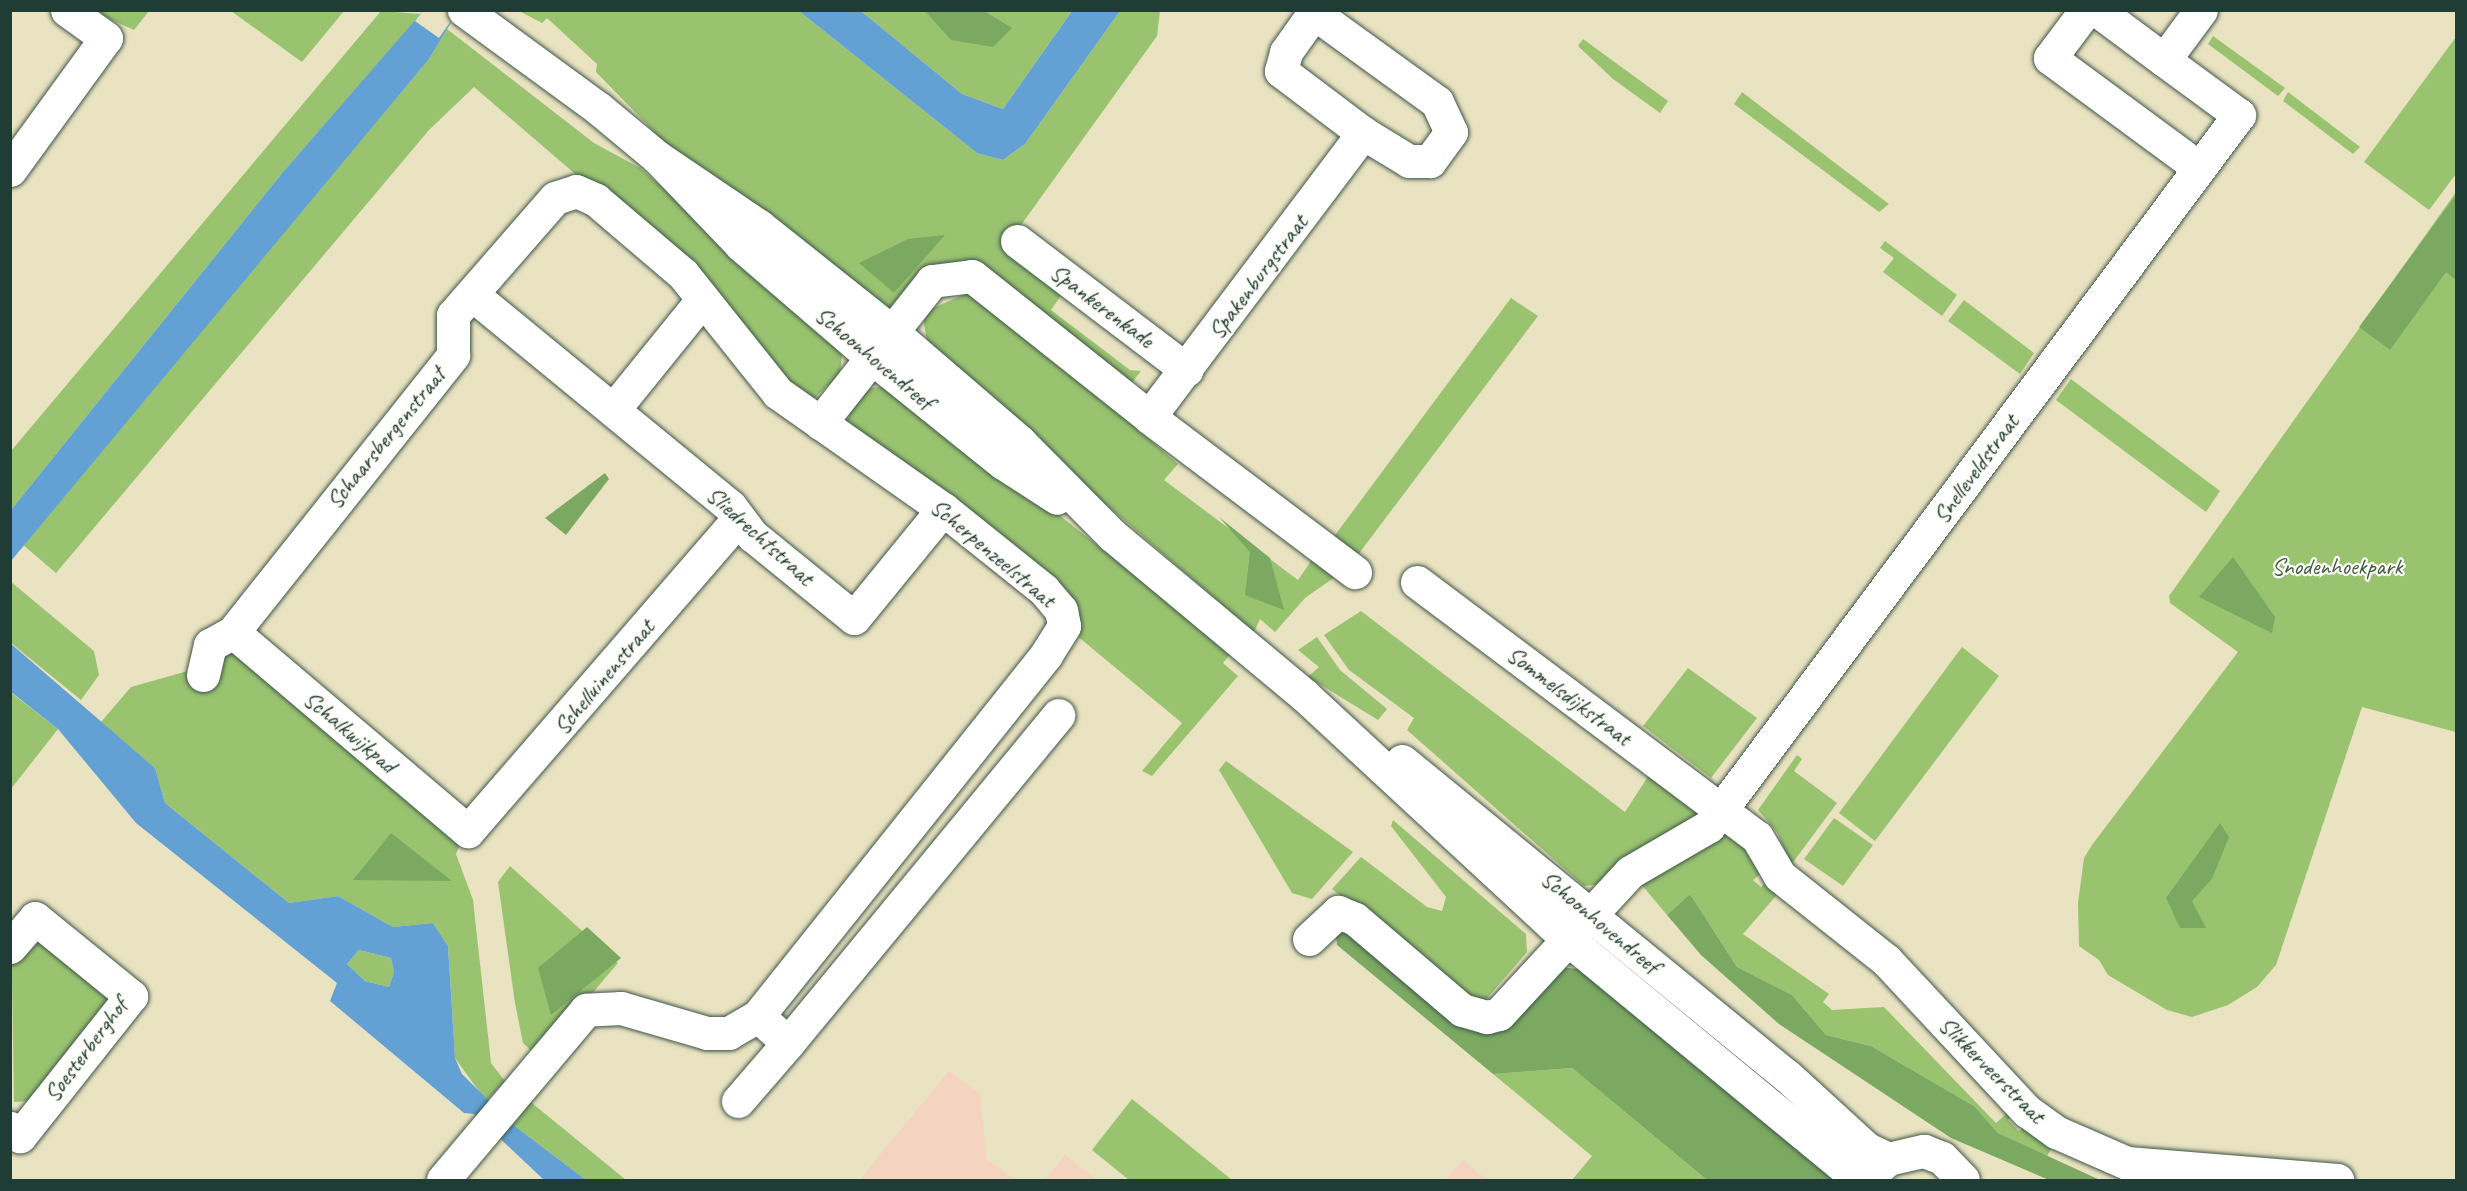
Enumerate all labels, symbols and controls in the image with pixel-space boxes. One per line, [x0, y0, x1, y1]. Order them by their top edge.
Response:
street label: Spakenburgstraat [1202, 209, 1314, 345]
street label: Spankerenkade [1044, 258, 1160, 354]
street label: Schoonhovendreef [809, 300, 939, 416]
street label: Schaarsbergenstraat [320, 361, 452, 515]
street label: Snelleveldstraat [1927, 409, 2025, 529]
street label: Sliedrechtstraat [700, 480, 820, 592]
street label: Scherpenzeelstraat [925, 492, 1061, 614]
park label: Snodenhoekpark [2272, 553, 2402, 581]
street label: Schelluinenstraat [548, 614, 660, 740]
street label: Sommelsdijkstraat [1501, 640, 1637, 752]
street label: Schalkwijkpad [298, 685, 402, 779]
street label: Schoonhovendreef [1535, 864, 1665, 980]
street label: Soesterberghof [38, 993, 134, 1107]
street label: Slikkerveerstraat [1933, 1011, 2051, 1129]

